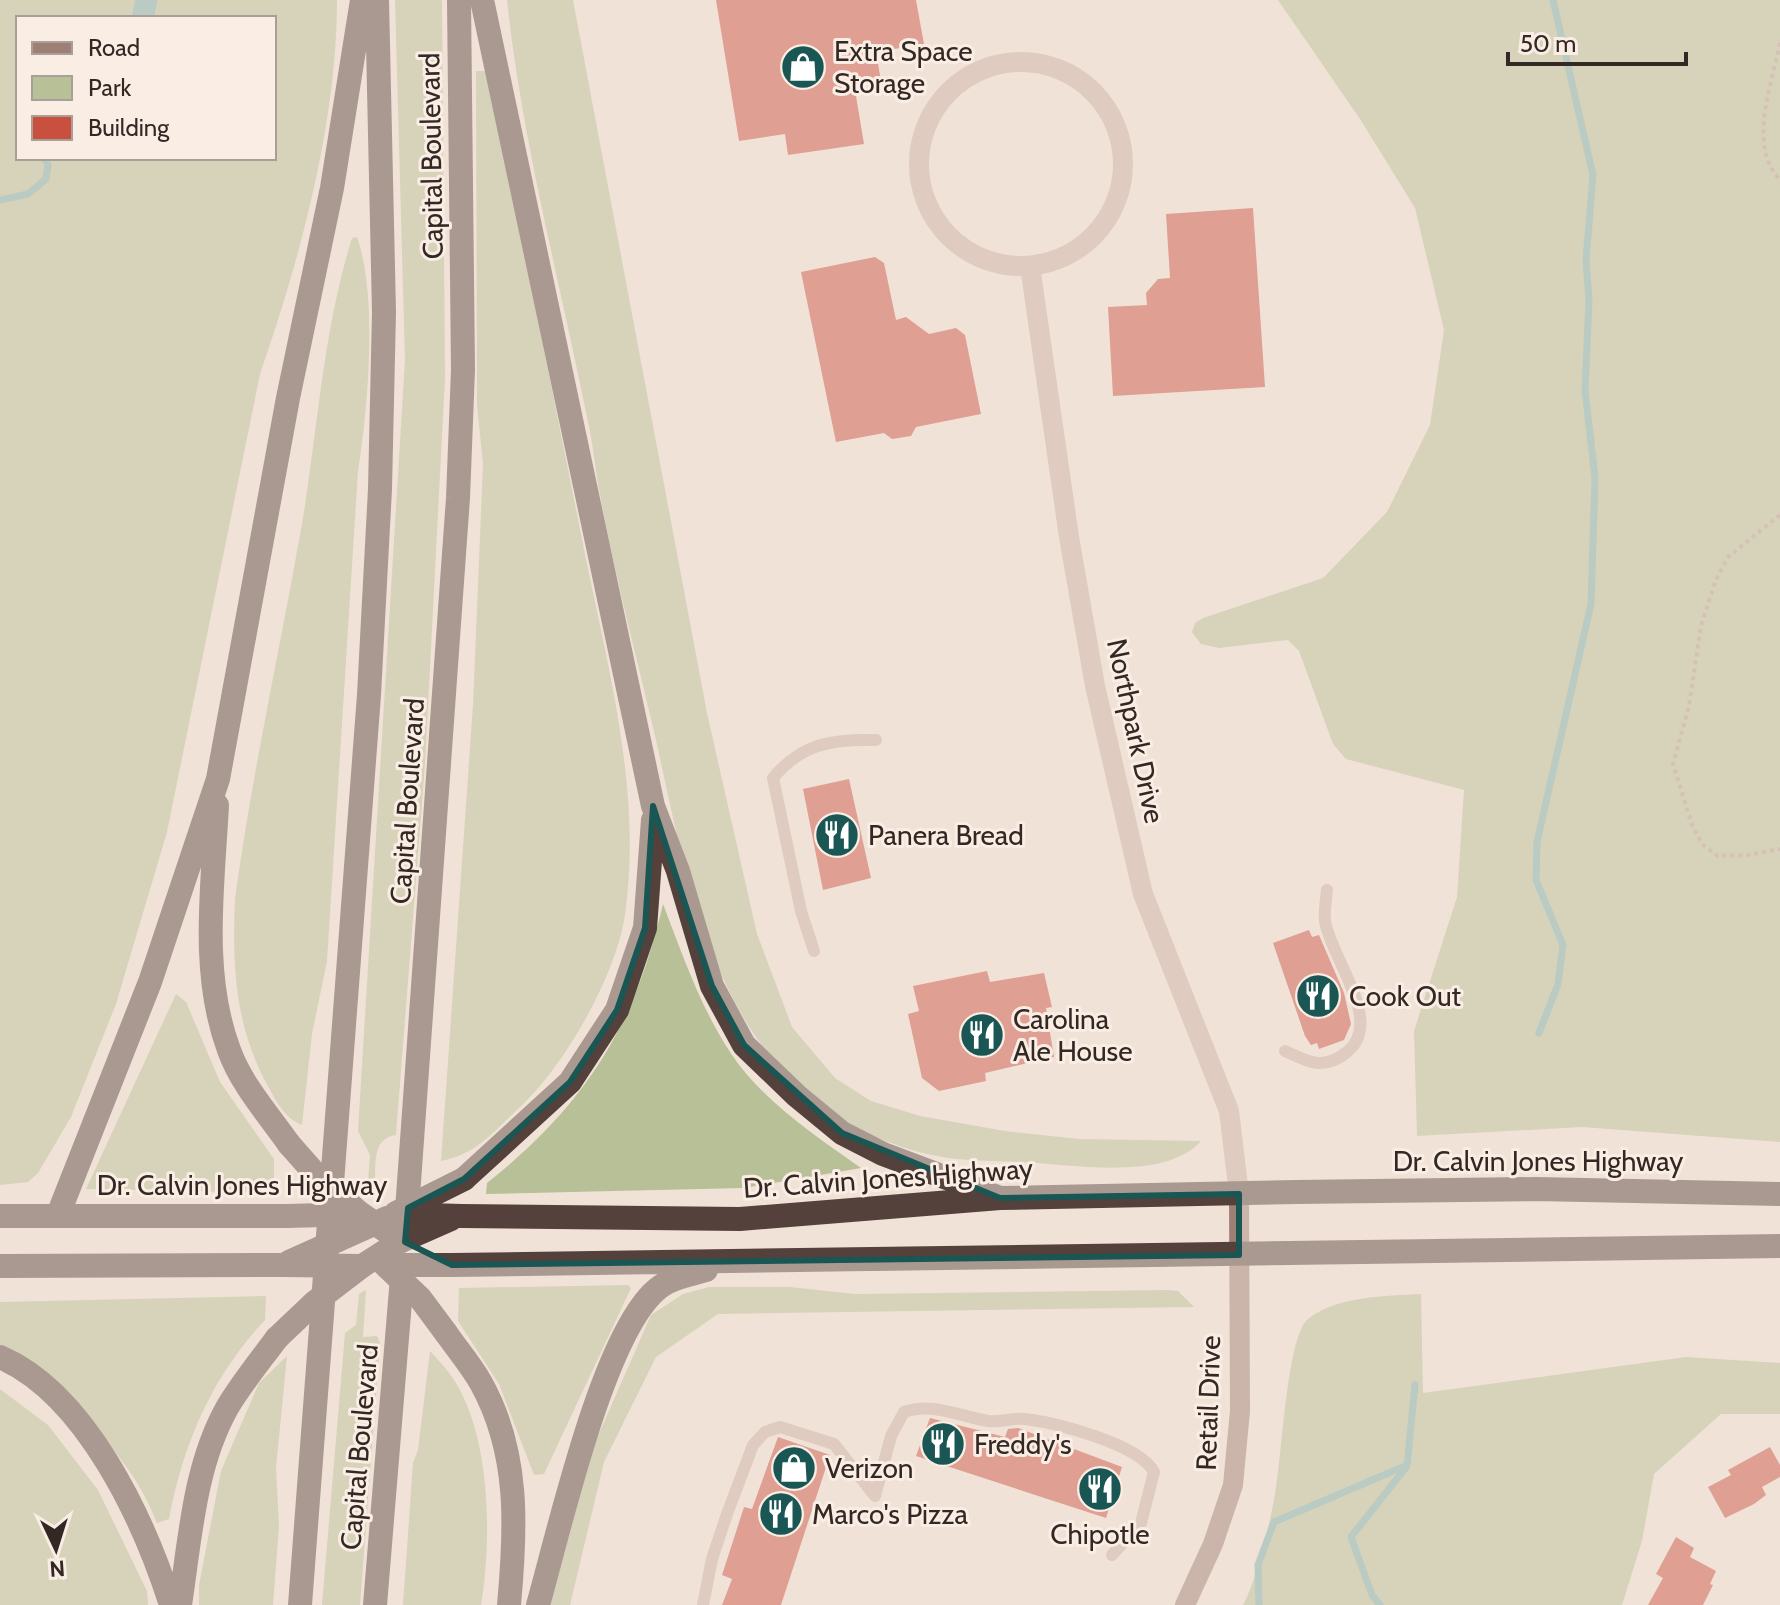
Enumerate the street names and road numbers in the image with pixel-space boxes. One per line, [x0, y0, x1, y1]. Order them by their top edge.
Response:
street label: Capital Boulevard [412, 52, 450, 260]
street label: Northpark Drive [1100, 636, 1172, 826]
street label: Capital Boulevard [383, 697, 431, 905]
street label: Dr. Calvin Jones Highway [1393, 1144, 1683, 1178]
street label: Dr. Calvin Jones Highway [742, 1151, 1034, 1205]
street label: Dr. Calvin Jones Highway [97, 1168, 387, 1202]
street label: Retail Drive [1189, 1335, 1227, 1471]
street label: Capital Boulevard [333, 1343, 385, 1551]

